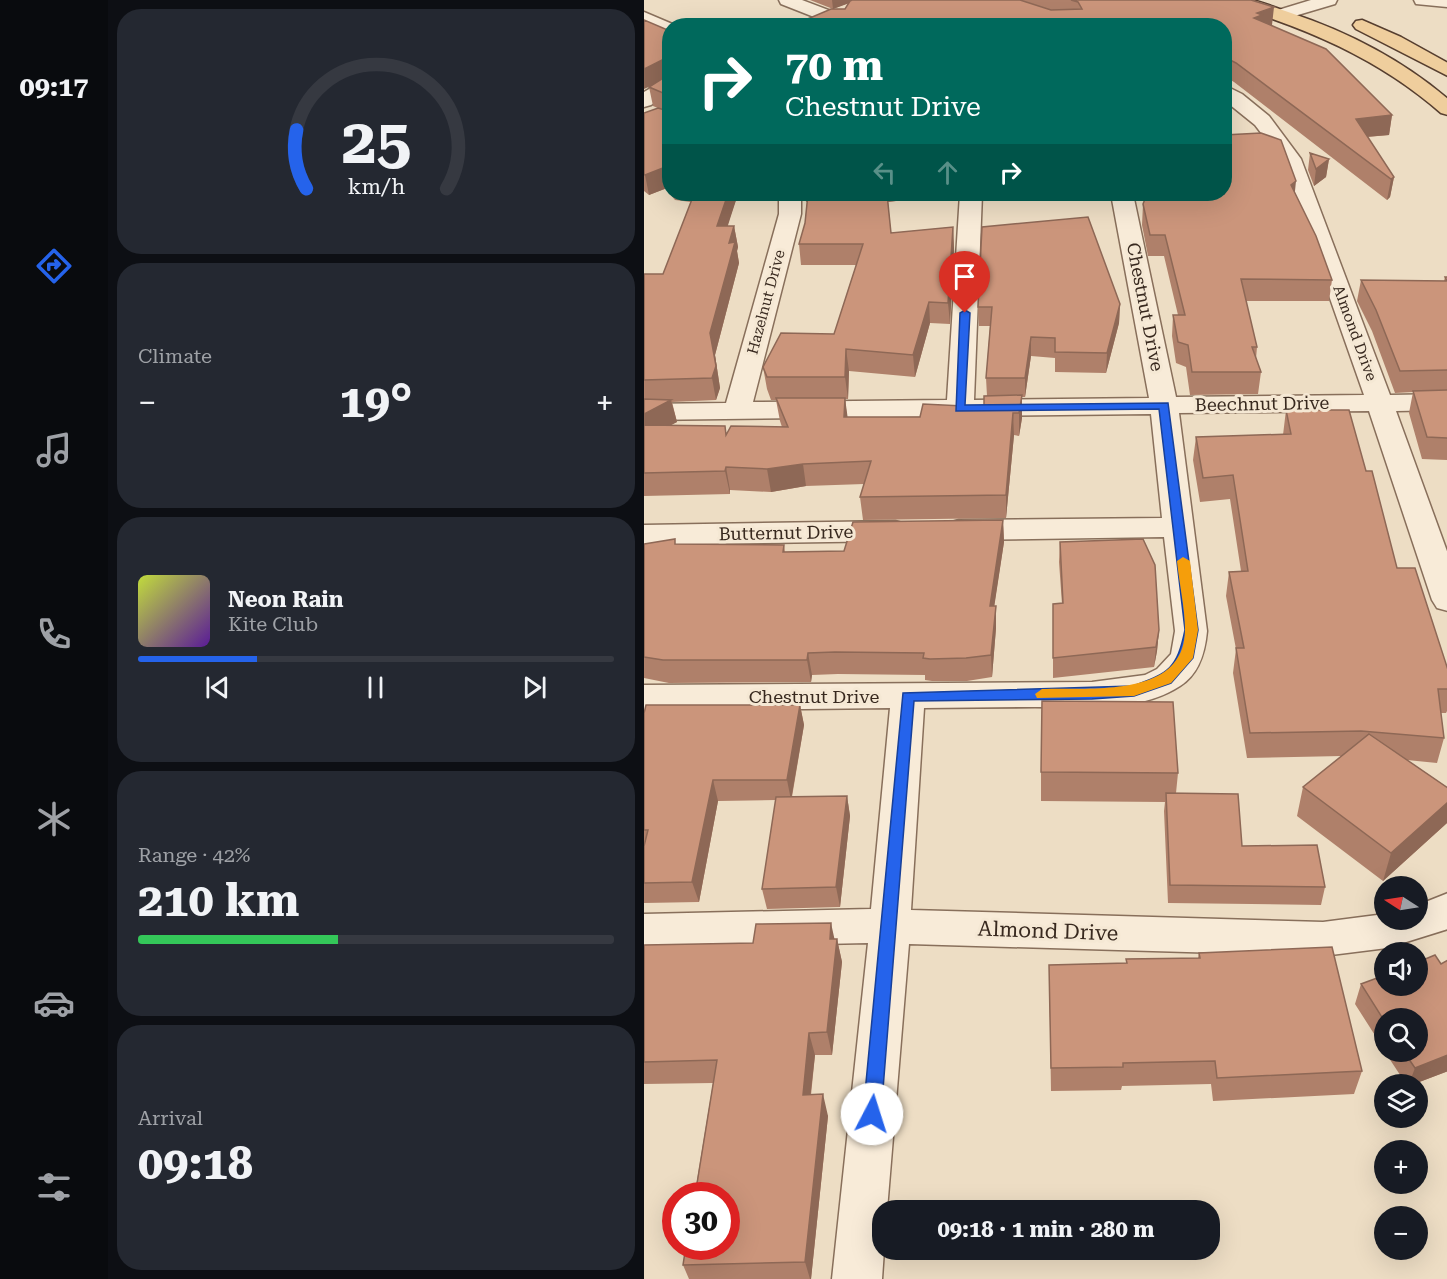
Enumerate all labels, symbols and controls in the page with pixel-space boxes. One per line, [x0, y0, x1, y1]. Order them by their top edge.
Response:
text: 70 m [785, 41, 883, 90]
icon: right [686, 42, 764, 120]
text: 09:17 [20, 71, 88, 103]
text: Chestnut Drive [785, 91, 981, 123]
text: 25 [341, 105, 411, 178]
icon: left [868, 156, 901, 189]
icon: ahead [931, 156, 964, 189]
icon: right [994, 156, 1027, 189]
text: km/h [347, 174, 405, 199]
street label: Chestnut Drive [1123, 241, 1168, 373]
icon: directions [33, 245, 75, 287]
street label: Hazelnut Drive [743, 248, 789, 356]
pin [939, 251, 990, 313]
icon: arrive [948, 260, 981, 293]
street label: Almond Drive [1329, 283, 1381, 383]
text: Climate [138, 344, 212, 368]
text: 19° [340, 375, 412, 428]
text: − [138, 383, 156, 422]
text: + [596, 383, 614, 422]
street label: Beechnut Drive [1194, 392, 1330, 415]
icon: music [33, 429, 75, 471]
street label: Butternut Drive [718, 521, 854, 544]
text: Neon Rain [228, 587, 343, 612]
text: Kite Club [228, 612, 318, 636]
icon: phone [33, 613, 75, 655]
icon: previous [201, 671, 234, 704]
icon: pause [359, 671, 392, 704]
icon: next [518, 671, 551, 704]
street label: Chestnut Drive [749, 686, 879, 707]
icon: climate [33, 798, 75, 840]
text: Range · 42% [138, 843, 250, 867]
text: 210 km [138, 874, 299, 927]
north arrow [1374, 876, 1428, 930]
map controls [1374, 876, 1428, 1260]
street label: Almond Drive [977, 917, 1119, 945]
button: sound [1374, 942, 1428, 996]
icon: car [33, 982, 75, 1024]
button: search [1374, 1008, 1428, 1062]
button: layers [1374, 1074, 1428, 1128]
position arrow [840, 1082, 904, 1146]
text: Arrival [138, 1106, 203, 1130]
text: 09:18 [138, 1137, 253, 1190]
button: + [1374, 1140, 1428, 1194]
icon: filters [33, 1166, 75, 1208]
speed limit sign: 30 [662, 1182, 740, 1260]
button: − [1374, 1206, 1428, 1260]
text: 09:18 · 1 min · 280 m [937, 1217, 1155, 1242]

